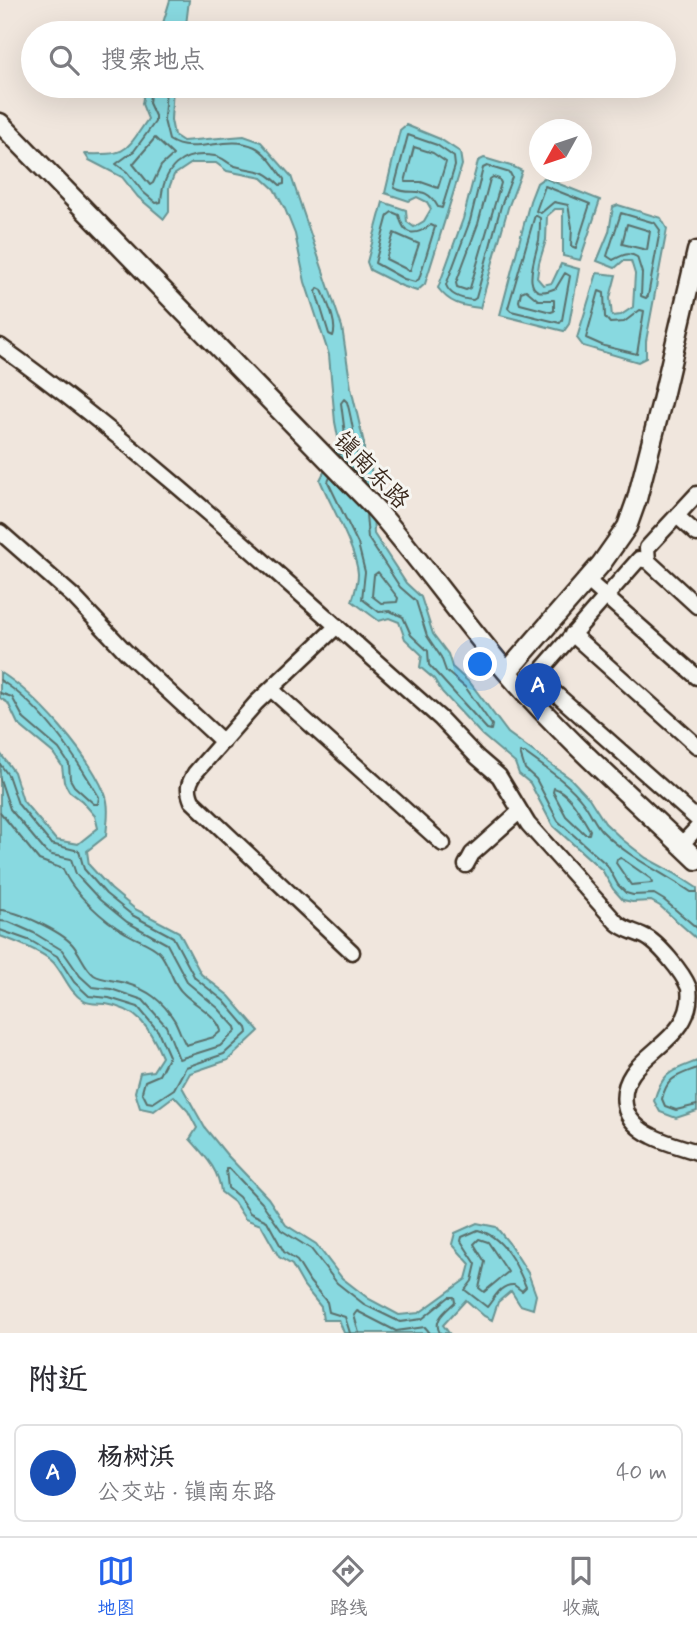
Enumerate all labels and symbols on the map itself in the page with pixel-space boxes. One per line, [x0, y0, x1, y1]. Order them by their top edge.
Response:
north arrow [529, 119, 592, 182]
street label: 镇南东路 [327, 426, 415, 516]
your location [463, 647, 497, 681]
pin: A [515, 663, 561, 721]

